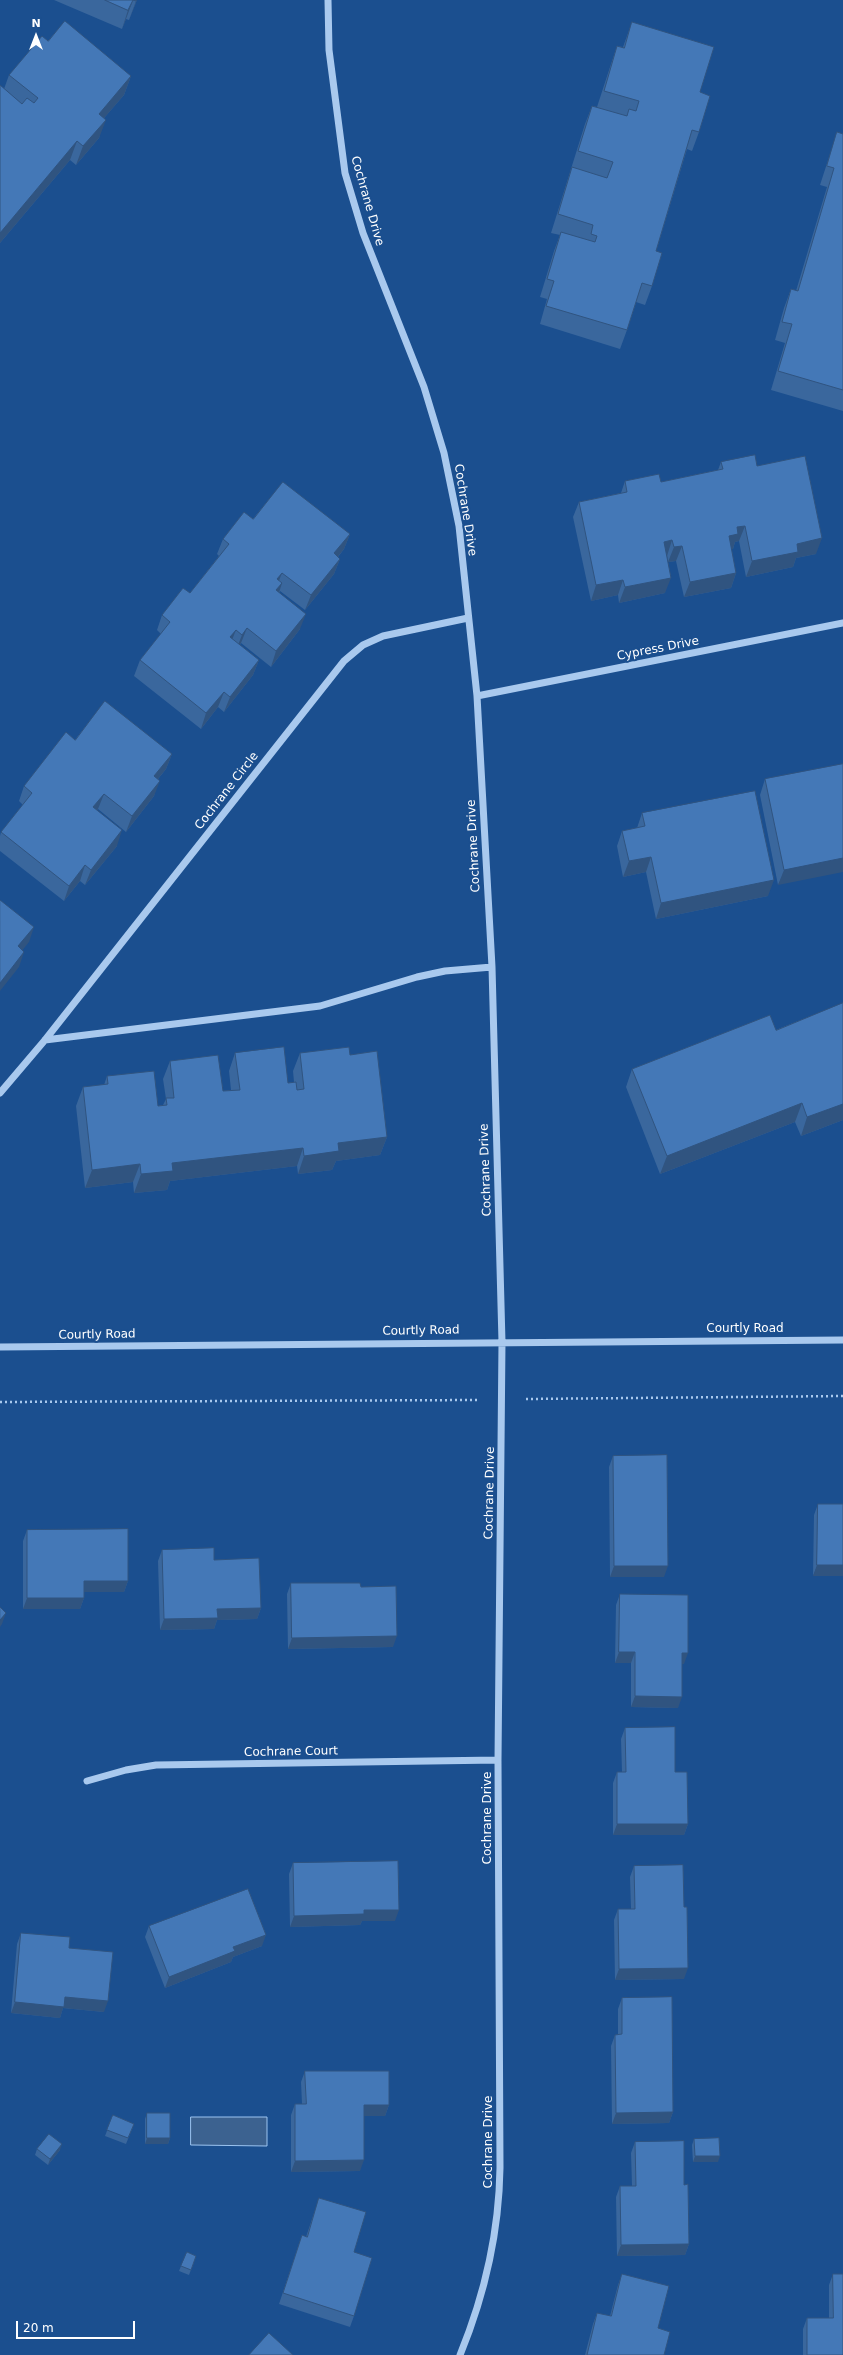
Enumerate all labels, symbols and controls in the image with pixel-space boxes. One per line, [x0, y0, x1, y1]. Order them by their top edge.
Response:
north arrow [16, 16, 56, 56]
text: N [31, 17, 41, 30]
street label: Cochrane Drive [347, 154, 387, 248]
street label: Cochrane Drive [451, 463, 479, 557]
street label: Cypress Drive [616, 634, 700, 664]
street label: Cochrane Circle [192, 749, 262, 833]
street label: Cochrane Drive [464, 799, 484, 893]
street label: Cochrane Drive [477, 1123, 495, 1217]
street label: Courtly Road [706, 1322, 784, 1336]
street label: Courtly Road [382, 1323, 460, 1339]
street label: Courtly Road [58, 1327, 136, 1343]
street label: Cochrane Drive [482, 1446, 498, 1540]
street label: Cochrane Court [244, 1744, 338, 1760]
street label: Cochrane Drive [481, 1771, 495, 1865]
street label: Cochrane Drive [482, 2095, 496, 2189]
scale bar [18, 2313, 137, 2339]
text: 20 m [23, 2321, 54, 2335]

